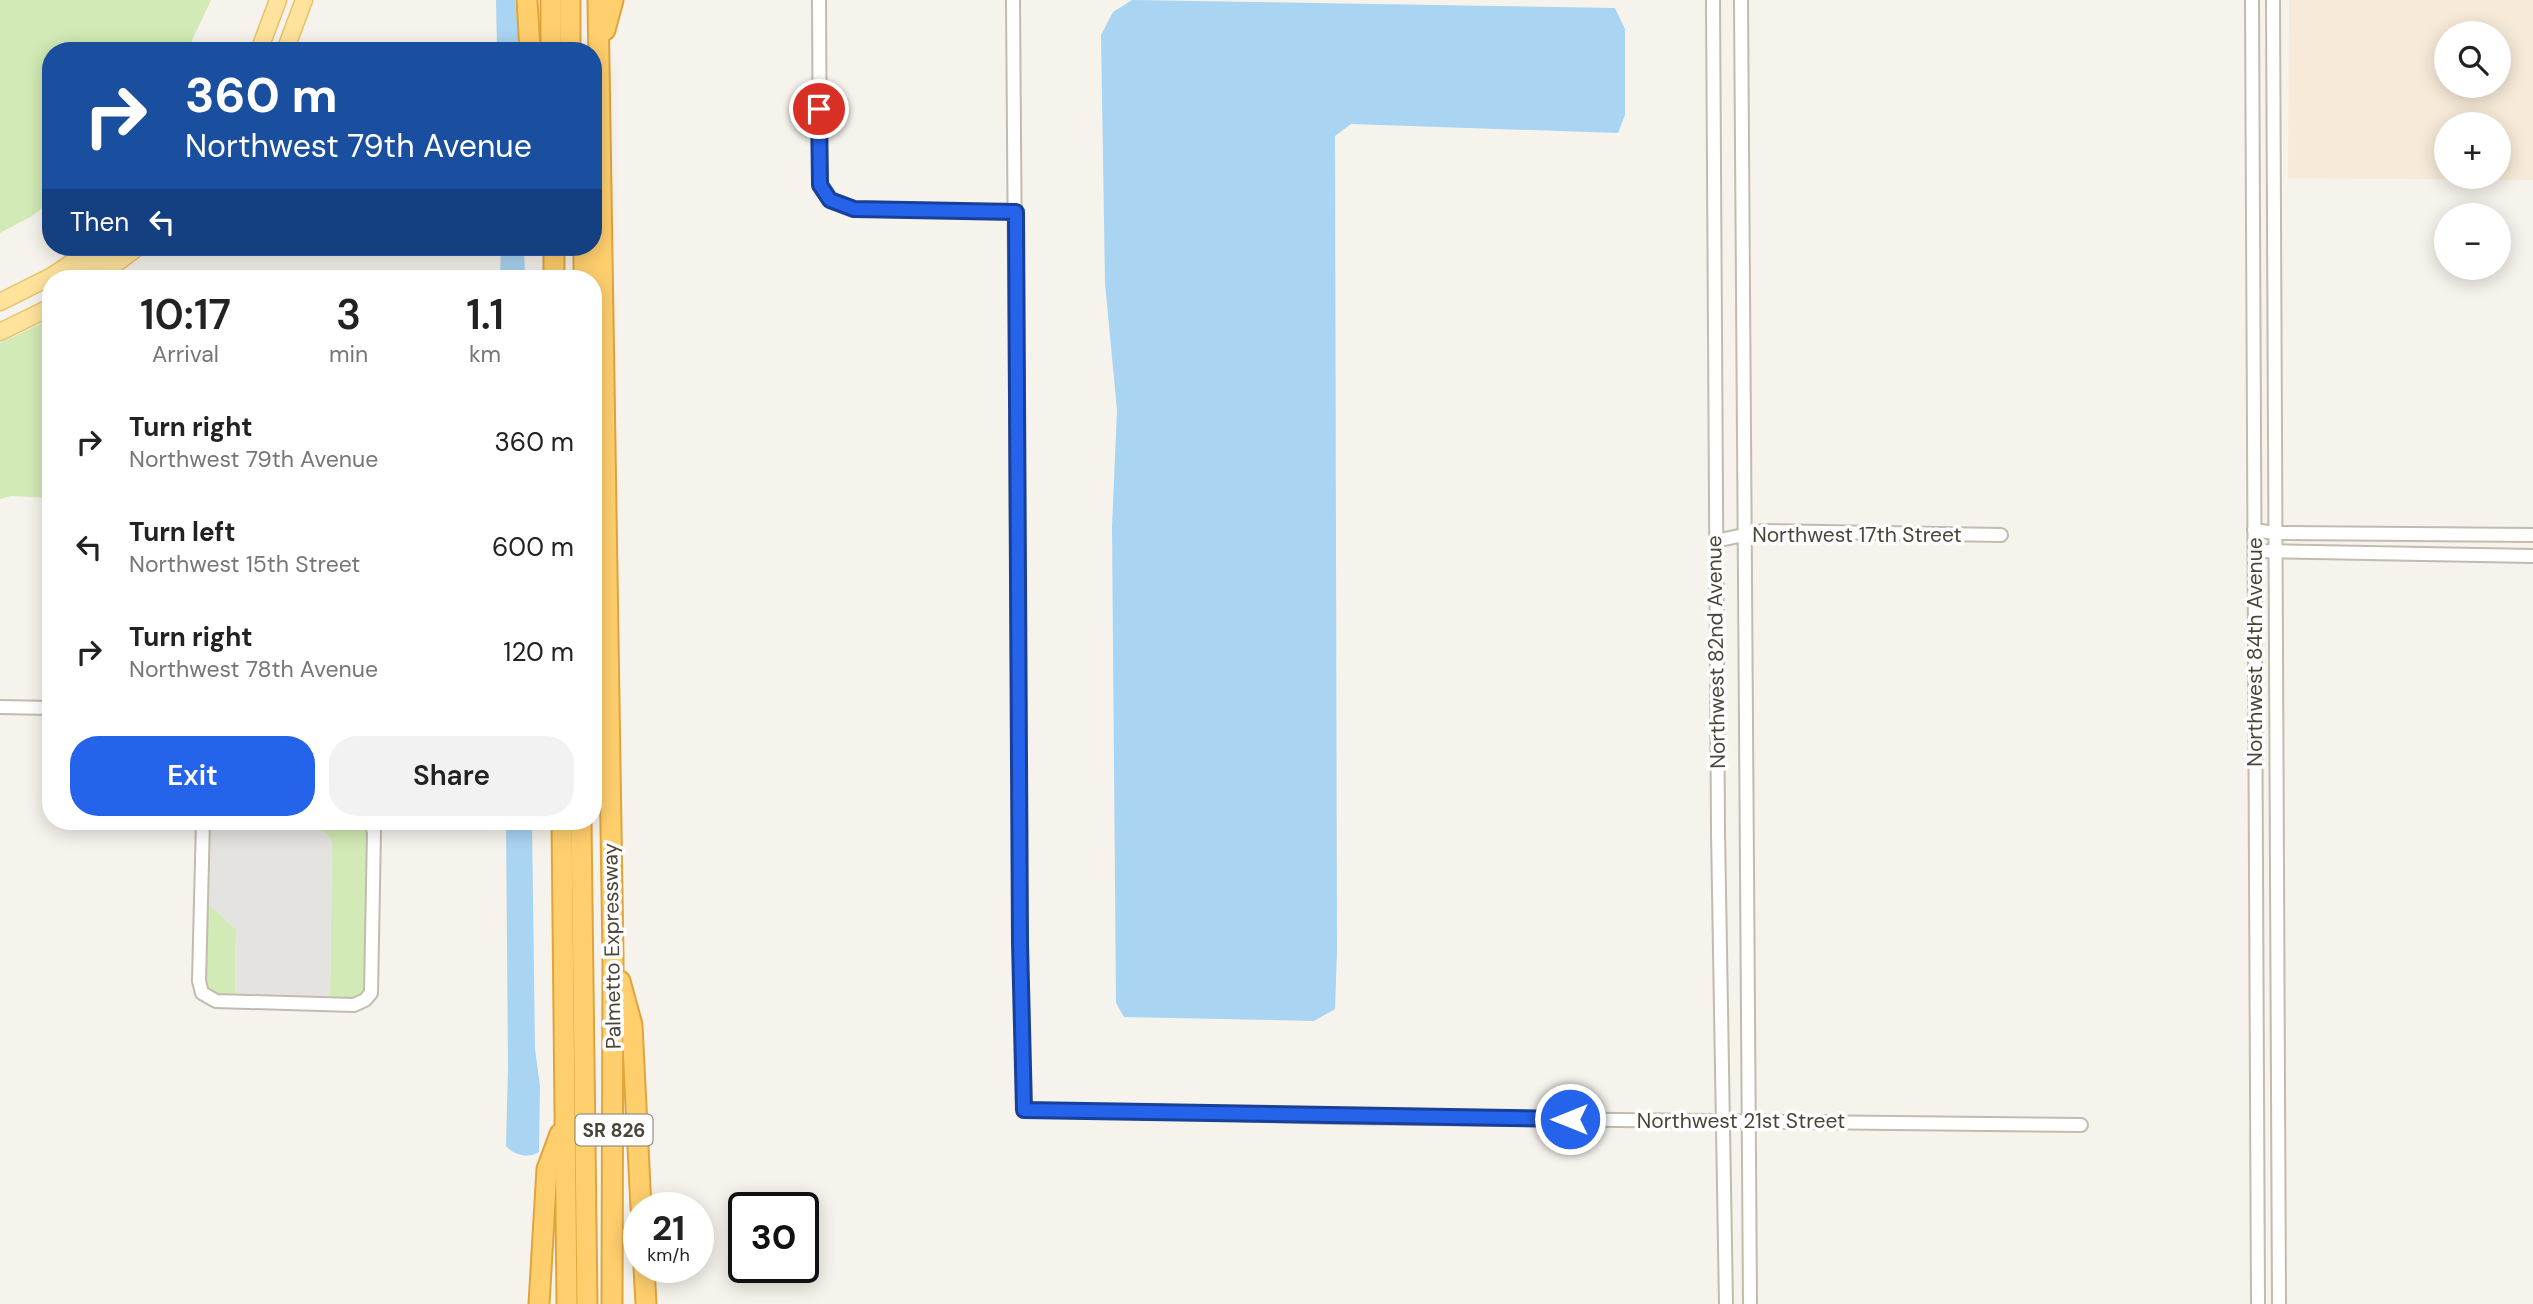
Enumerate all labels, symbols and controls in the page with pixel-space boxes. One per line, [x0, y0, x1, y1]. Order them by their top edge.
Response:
map controls [2434, 21, 2511, 280]
button: search [2434, 21, 2511, 98]
text: 360 m [185, 63, 338, 127]
icon: right [70, 70, 161, 161]
pin [789, 79, 849, 139]
icon: arrive [800, 90, 838, 128]
button: + [2434, 112, 2511, 189]
text: Northwest 79th Avenue [185, 125, 532, 167]
icon: left [143, 203, 181, 241]
button: − [2434, 203, 2511, 280]
text: Then [70, 205, 129, 239]
text: 10:17 [140, 287, 231, 342]
text: 3 [336, 287, 361, 342]
text: 1.1 [466, 287, 504, 342]
text: Arrival [152, 339, 219, 369]
text: min [329, 339, 368, 369]
text: km [469, 339, 501, 369]
text: Turn right [129, 410, 253, 444]
icon: right [70, 423, 108, 461]
text: 360 m [494, 425, 574, 459]
text: Northwest 79th Avenue [129, 444, 378, 474]
text: Turn left [129, 515, 236, 549]
street label: Northwest 17th Street [1752, 521, 1962, 549]
icon: left [70, 528, 108, 566]
text: 600 m [492, 530, 574, 564]
street label: Northwest 82nd Avenue [1700, 535, 1732, 769]
street label: Northwest 84th Avenue [2241, 537, 2269, 767]
text: Northwest 15th Street [129, 549, 360, 579]
text: Turn right [129, 620, 253, 654]
icon: right [70, 633, 108, 671]
text: 120 m [503, 635, 574, 669]
text: Northwest 78th Avenue [129, 654, 378, 684]
button: Exit [70, 736, 315, 816]
button: Share [329, 736, 574, 816]
street label: Palmetto Expressway [596, 842, 628, 1049]
position arrow [1533, 1082, 1607, 1156]
street label: Northwest 21st Street [1637, 1107, 1845, 1135]
road number: SR 826 [576, 1114, 652, 1146]
speed limit sign: 30 [728, 1192, 819, 1283]
text: 21 [652, 1205, 685, 1251]
text: km/h [647, 1243, 690, 1267]

